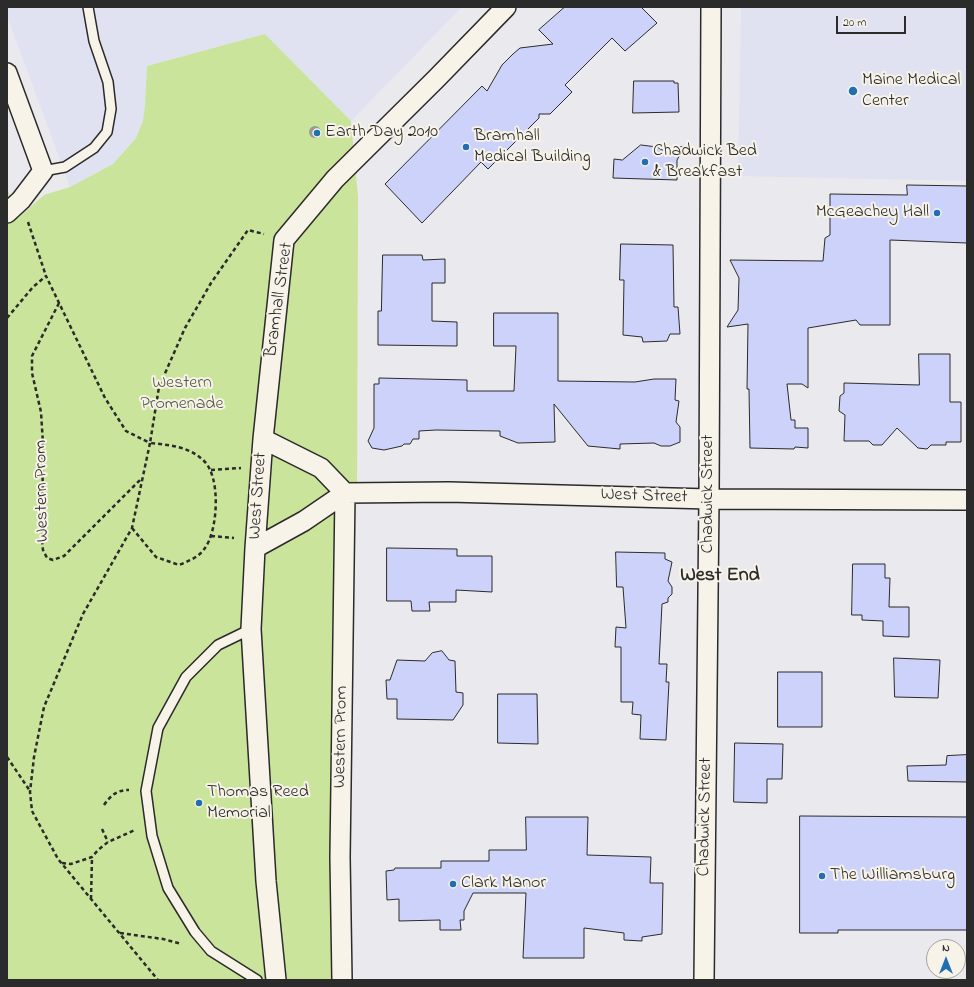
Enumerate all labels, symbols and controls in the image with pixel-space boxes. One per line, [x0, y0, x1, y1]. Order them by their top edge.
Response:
scale bar [838, 8, 908, 34]
text: 20 m [843, 14, 866, 32]
place label: Maine Medical Center [862, 70, 960, 112]
marker: Maine Medical Center [847, 85, 859, 97]
place label: Earth Day 2010 [325, 122, 438, 144]
place label: Bramhall Medical Building [474, 126, 591, 168]
marker: Earth Day 2010 [312, 128, 322, 138]
place label: Chadwick Bed & Breakfast [653, 141, 757, 184]
marker: Bramhall Medical Building [461, 142, 471, 152]
marker: Chadwick Bed & Breakfast [640, 157, 650, 167]
place label: McGeachey Hall [816, 202, 929, 224]
marker: McGeachey Hall [932, 208, 942, 218]
street label: Bramhall Street [261, 241, 299, 359]
park label: Western Promenade [140, 373, 224, 416]
street label: Chadwick Street [698, 434, 720, 554]
street label: Western Prom [31, 440, 55, 542]
street label: West Street [245, 452, 273, 540]
street label: West Street [600, 485, 688, 509]
district label: West End [680, 565, 760, 589]
street label: Western Prom [330, 686, 354, 788]
street label: Chadwick Street [694, 757, 718, 877]
place label: Thomas Reed Memorial [207, 782, 309, 824]
marker: Thomas Reed Memorial [194, 798, 204, 808]
place label: The Williamsburg [830, 865, 955, 887]
marker: The Williamsburg [817, 871, 827, 881]
place label: Clark Manor [461, 873, 546, 895]
marker: Clark Manor [448, 879, 458, 889]
north arrow [926, 939, 966, 979]
text: N [942, 940, 950, 956]

